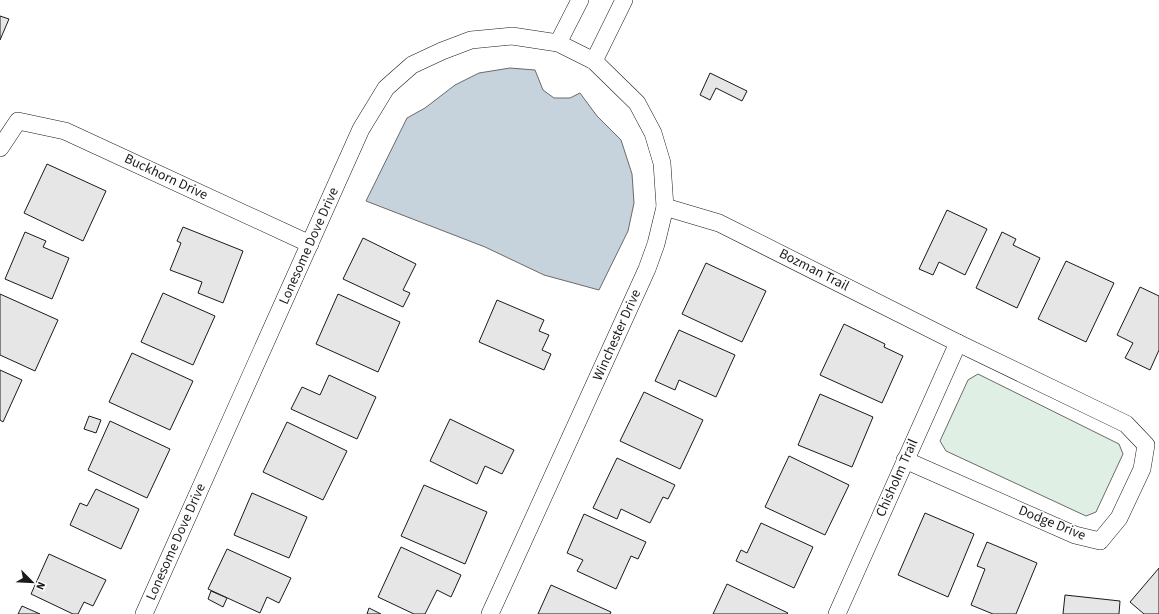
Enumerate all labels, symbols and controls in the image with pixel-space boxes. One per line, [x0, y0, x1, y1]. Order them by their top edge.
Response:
street label: Buckhorn Drive [121, 149, 211, 205]
street label: Lonesome Dove Drive [274, 184, 344, 308]
street label: Bozman Trail [775, 244, 853, 296]
street label: Winchester Drive [588, 286, 646, 384]
street label: Chisholm Trail [871, 435, 923, 520]
street label: Lonesome Dove Drive [141, 480, 211, 604]
street label: Dodge Drive [1015, 500, 1089, 546]
north arrow [12, 562, 52, 602]
text: N [32, 579, 49, 592]

